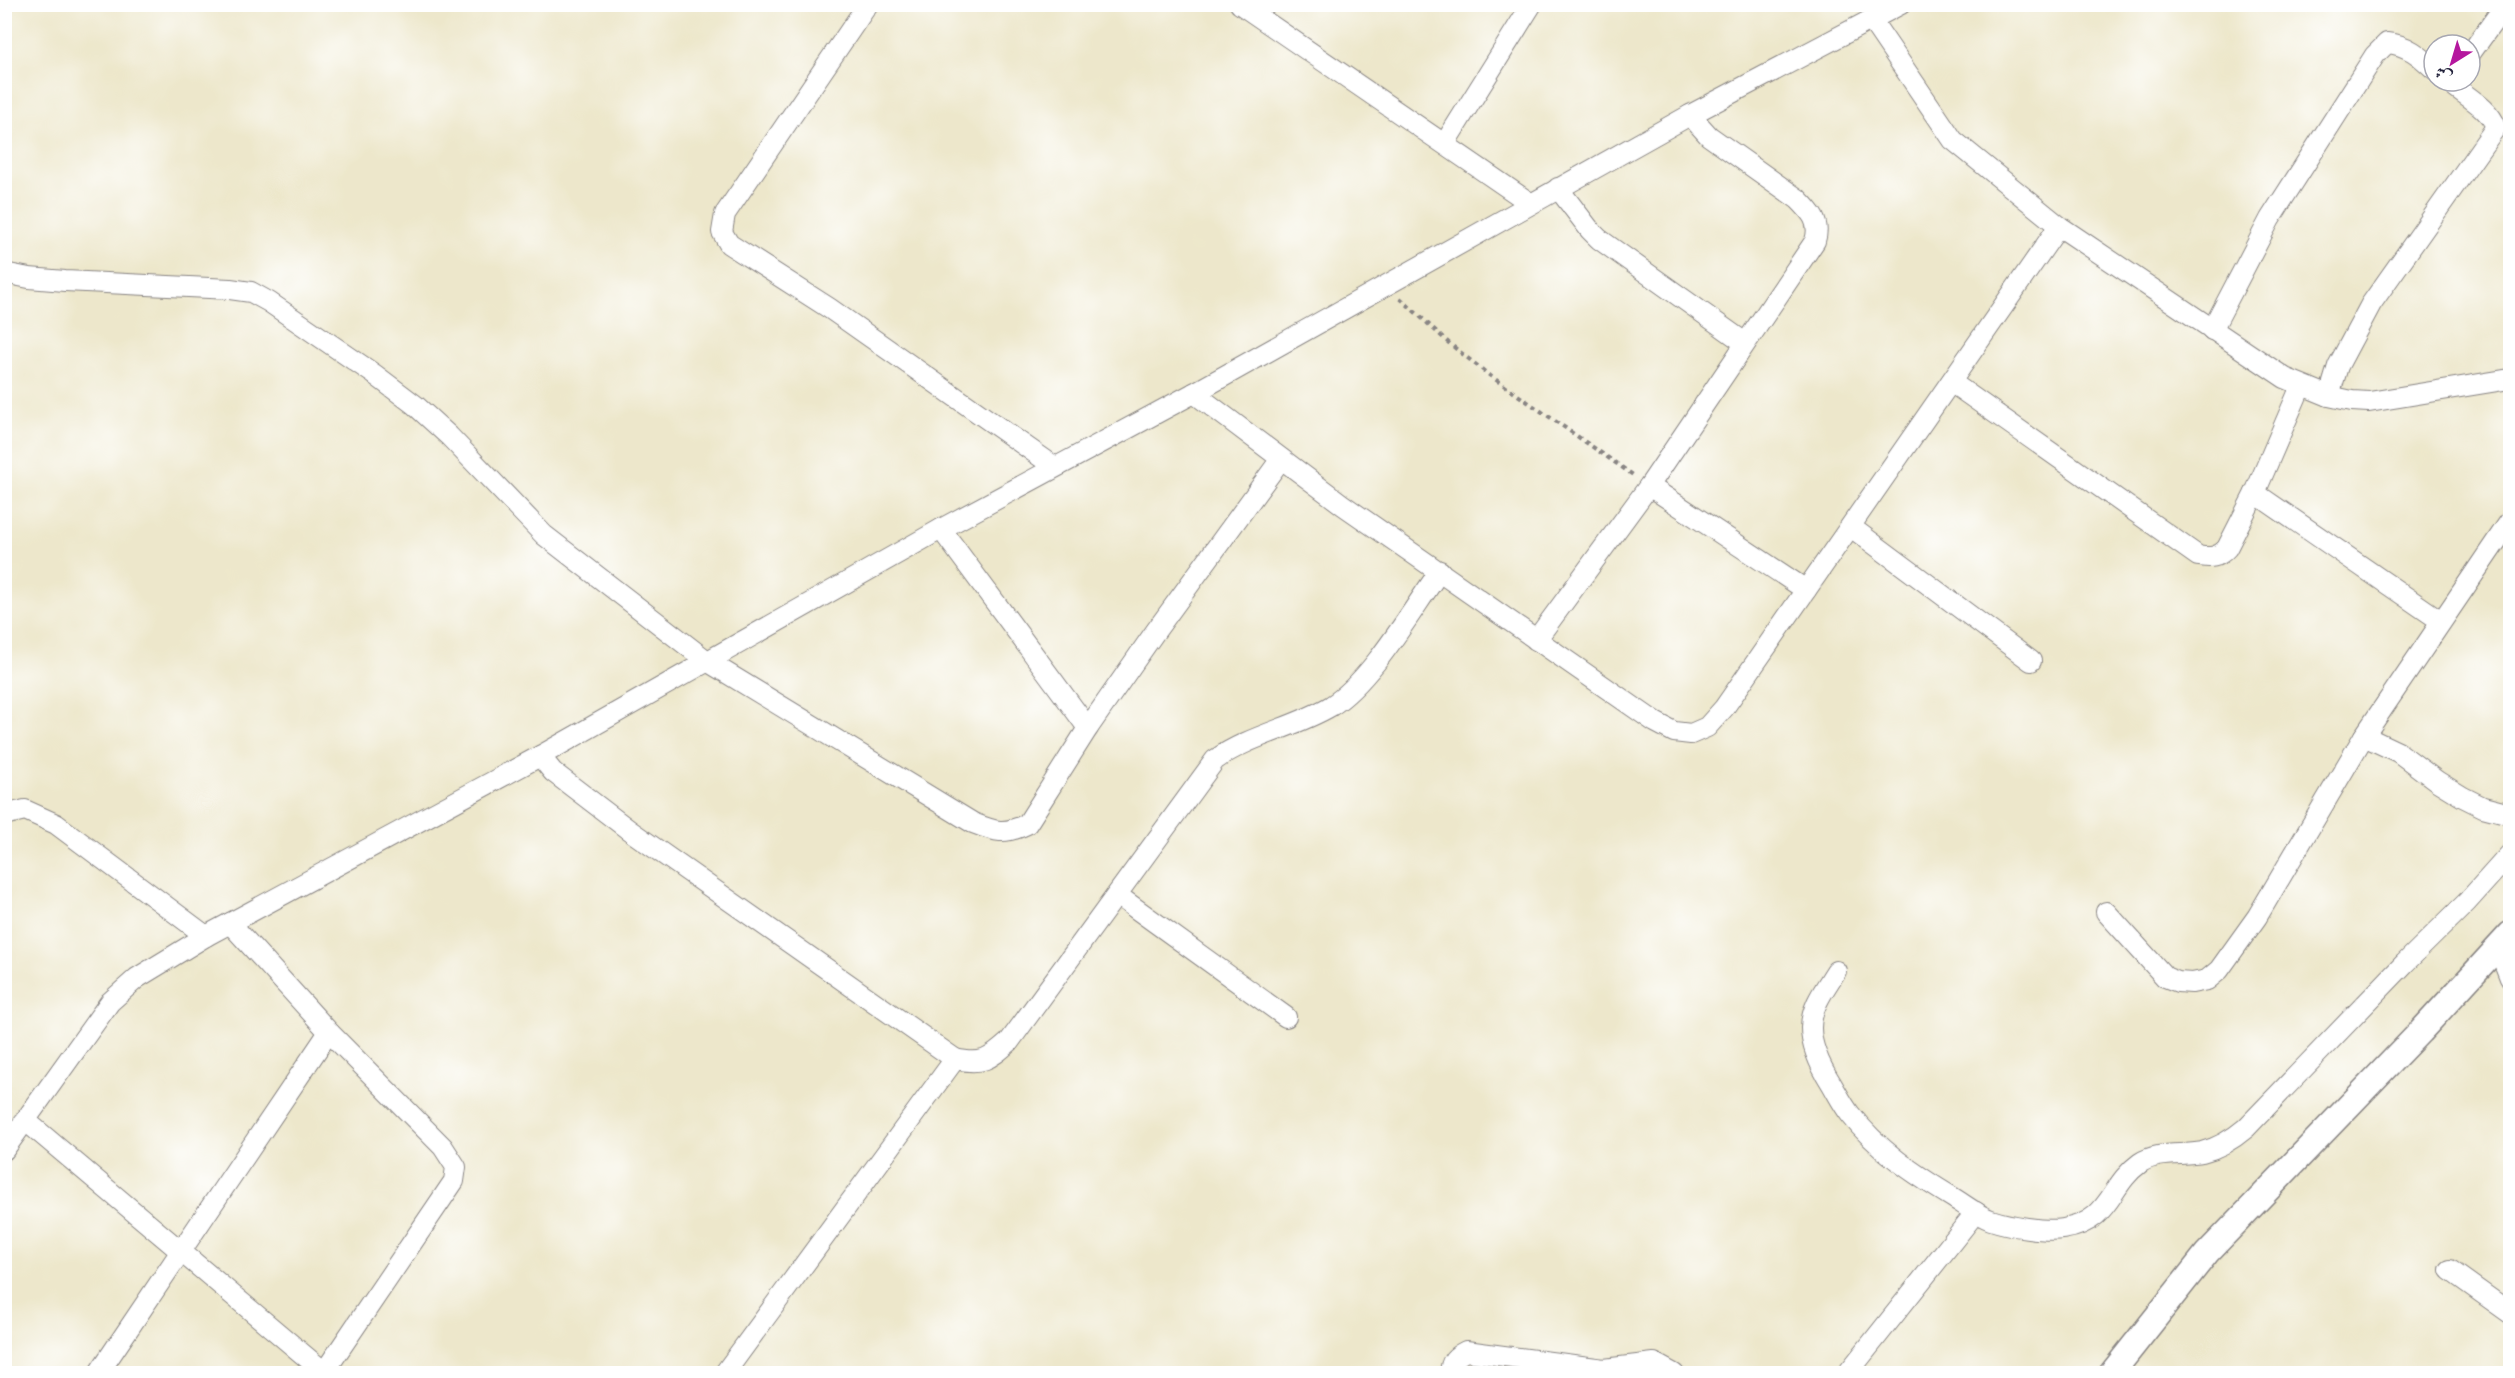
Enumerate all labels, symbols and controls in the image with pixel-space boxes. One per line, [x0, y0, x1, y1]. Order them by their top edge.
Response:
north arrow [2422, 33, 2482, 93]
text: ش [2431, 61, 2456, 87]

